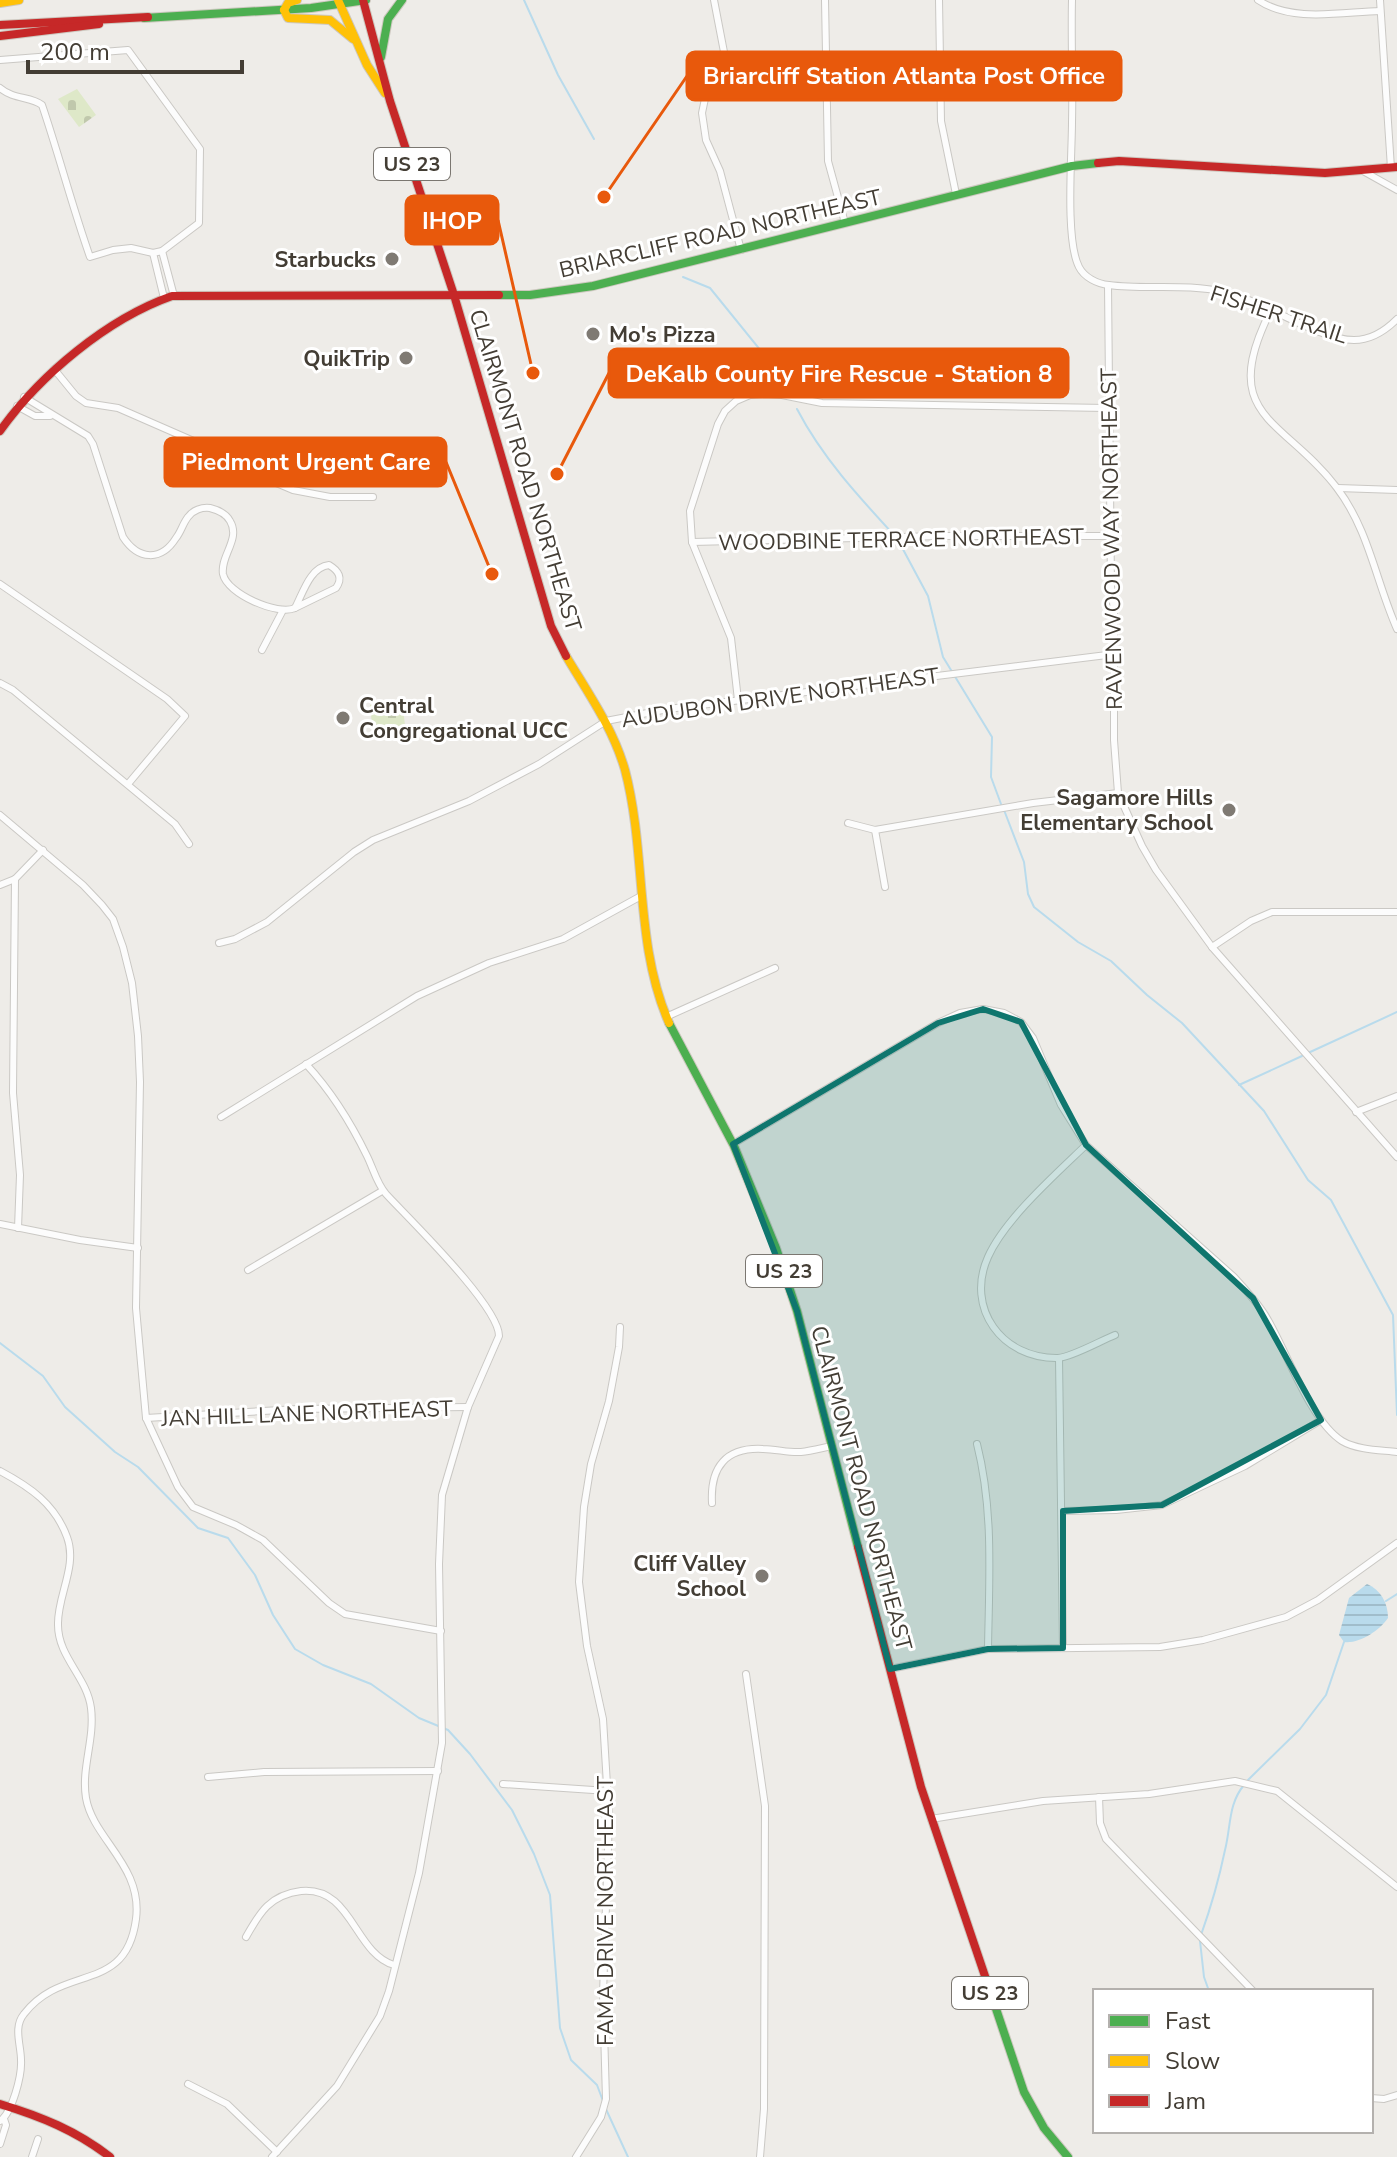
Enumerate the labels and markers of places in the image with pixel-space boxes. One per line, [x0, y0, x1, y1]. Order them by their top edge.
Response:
callout: Briarcliff Station Atlanta Post Office [687, 52, 1121, 100]
callout: IHOP [406, 196, 498, 244]
place label: Starbucks [274, 245, 376, 275]
marker: Starbucks [383, 250, 401, 268]
place label: Mo's Pizza [609, 320, 716, 350]
marker: Mo's Pizza [584, 325, 602, 343]
place label: QuikTrip [303, 344, 390, 374]
marker: QuikTrip [397, 349, 415, 367]
callout: DeKalb County Fire Rescue - Station 8 [609, 349, 1068, 397]
callout: Piedmont Urgent Care [165, 438, 446, 486]
place label: Central Congregational UCC [359, 691, 568, 746]
marker: Central Congregational UCC [334, 709, 352, 727]
place label: Sagamore Hills Elementary School [1020, 783, 1213, 838]
marker: Sagamore Hills Elementary School [1220, 801, 1238, 819]
place label: Cliff Valley School [633, 1549, 746, 1604]
marker: Cliff Valley School [753, 1567, 771, 1585]

